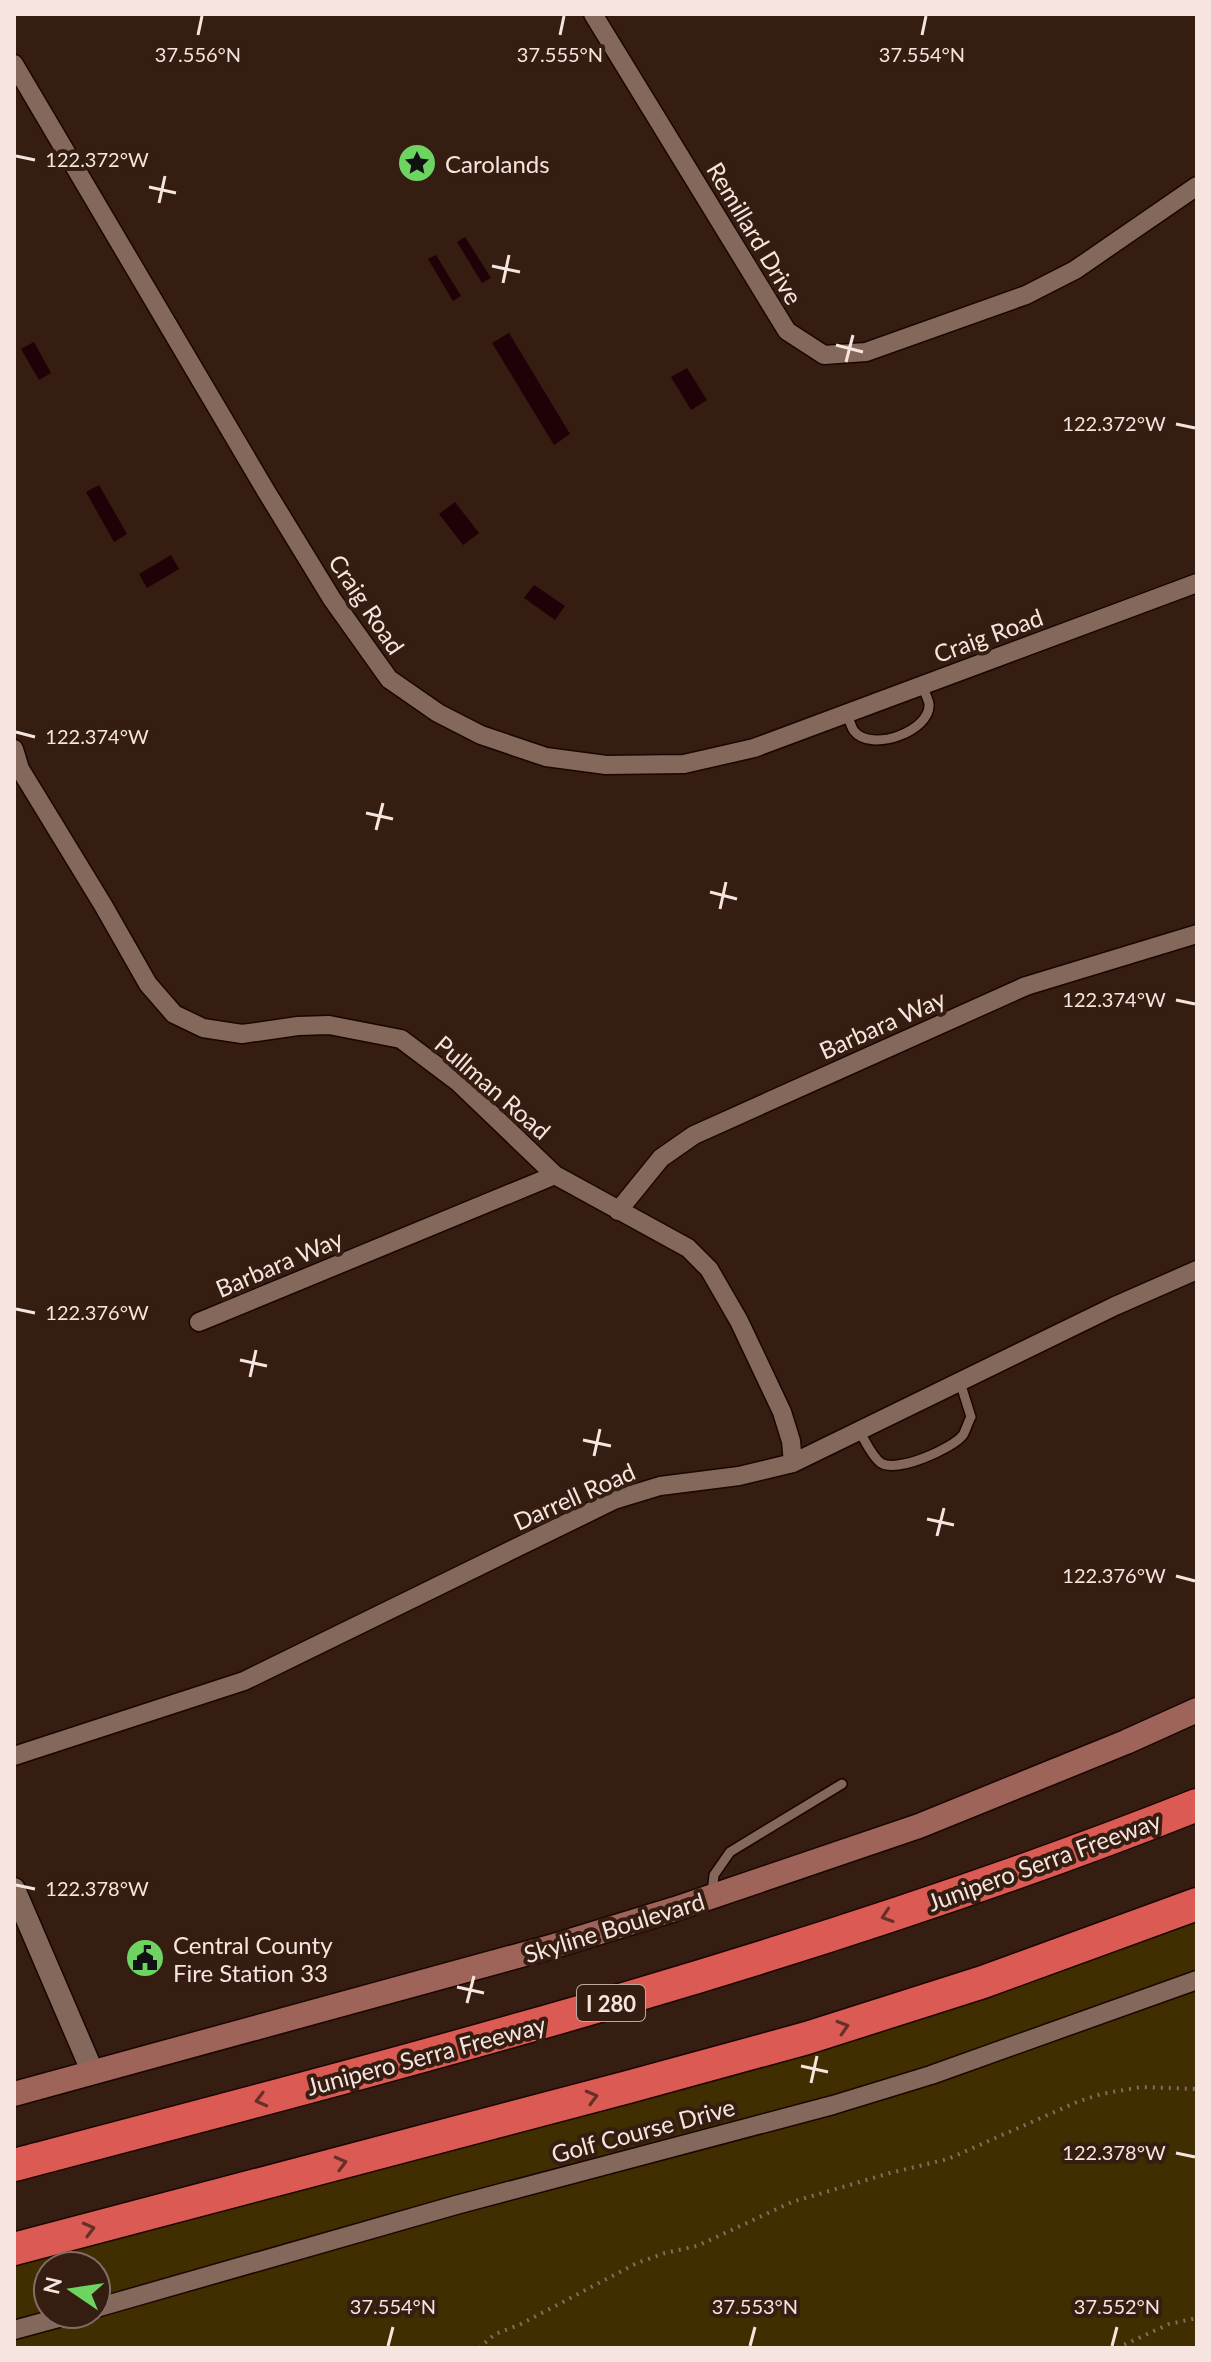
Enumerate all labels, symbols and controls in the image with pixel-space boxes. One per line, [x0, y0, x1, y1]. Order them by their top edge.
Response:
text: 37.556°N [155, 42, 241, 66]
text: 37.555°N [517, 42, 603, 66]
text: 37.554°N [879, 42, 965, 66]
place icon: Carolands [396, 142, 438, 184]
text: 122.372°W [45, 147, 149, 171]
place label: Carolands [445, 149, 550, 178]
street label: Remillard Drive [701, 157, 809, 309]
text: 122.372°W [1062, 411, 1166, 435]
street label: Craig Road [323, 549, 411, 659]
street label: Craig Road [929, 602, 1047, 668]
text: 122.374°W [45, 724, 149, 748]
street label: Barbara Way [814, 983, 950, 1065]
text: 122.374°W [1062, 987, 1166, 1011]
street label: Pullman Road [429, 1029, 557, 1145]
street label: Barbara Way [211, 1223, 347, 1303]
text: 122.376°W [45, 1300, 149, 1324]
street label: Darrell Road [509, 1456, 639, 1536]
text: 122.376°W [1062, 1563, 1166, 1587]
street label: Junipero Serra Freeway [923, 1805, 1165, 1917]
text: 122.378°W [45, 1876, 149, 1900]
street label: Skyline Boulevard [520, 1886, 708, 1968]
one-way arrow [880, 1907, 894, 1923]
place label: Central County Fire Station 33 [173, 1930, 333, 1987]
public building icon: Central County Fire Station 33 [124, 1937, 166, 1979]
road number: I 280 [577, 1985, 645, 2021]
street label: Junipero Serra Freeway [303, 2009, 549, 2101]
one-way arrow [835, 2020, 849, 2036]
one-way arrow [585, 2089, 599, 2106]
one-way arrow [255, 2091, 269, 2107]
street label: Golf Course Drive [548, 2092, 738, 2168]
text: 122.378°W [1062, 2140, 1166, 2164]
one-way arrow [333, 2155, 347, 2172]
one-way arrow [82, 2222, 96, 2238]
north arrow [32, 2250, 112, 2330]
text: N [37, 2274, 67, 2297]
text: 37.554°N [350, 2294, 436, 2318]
text: 37.553°N [712, 2294, 798, 2318]
text: 37.552°N [1074, 2294, 1160, 2318]

